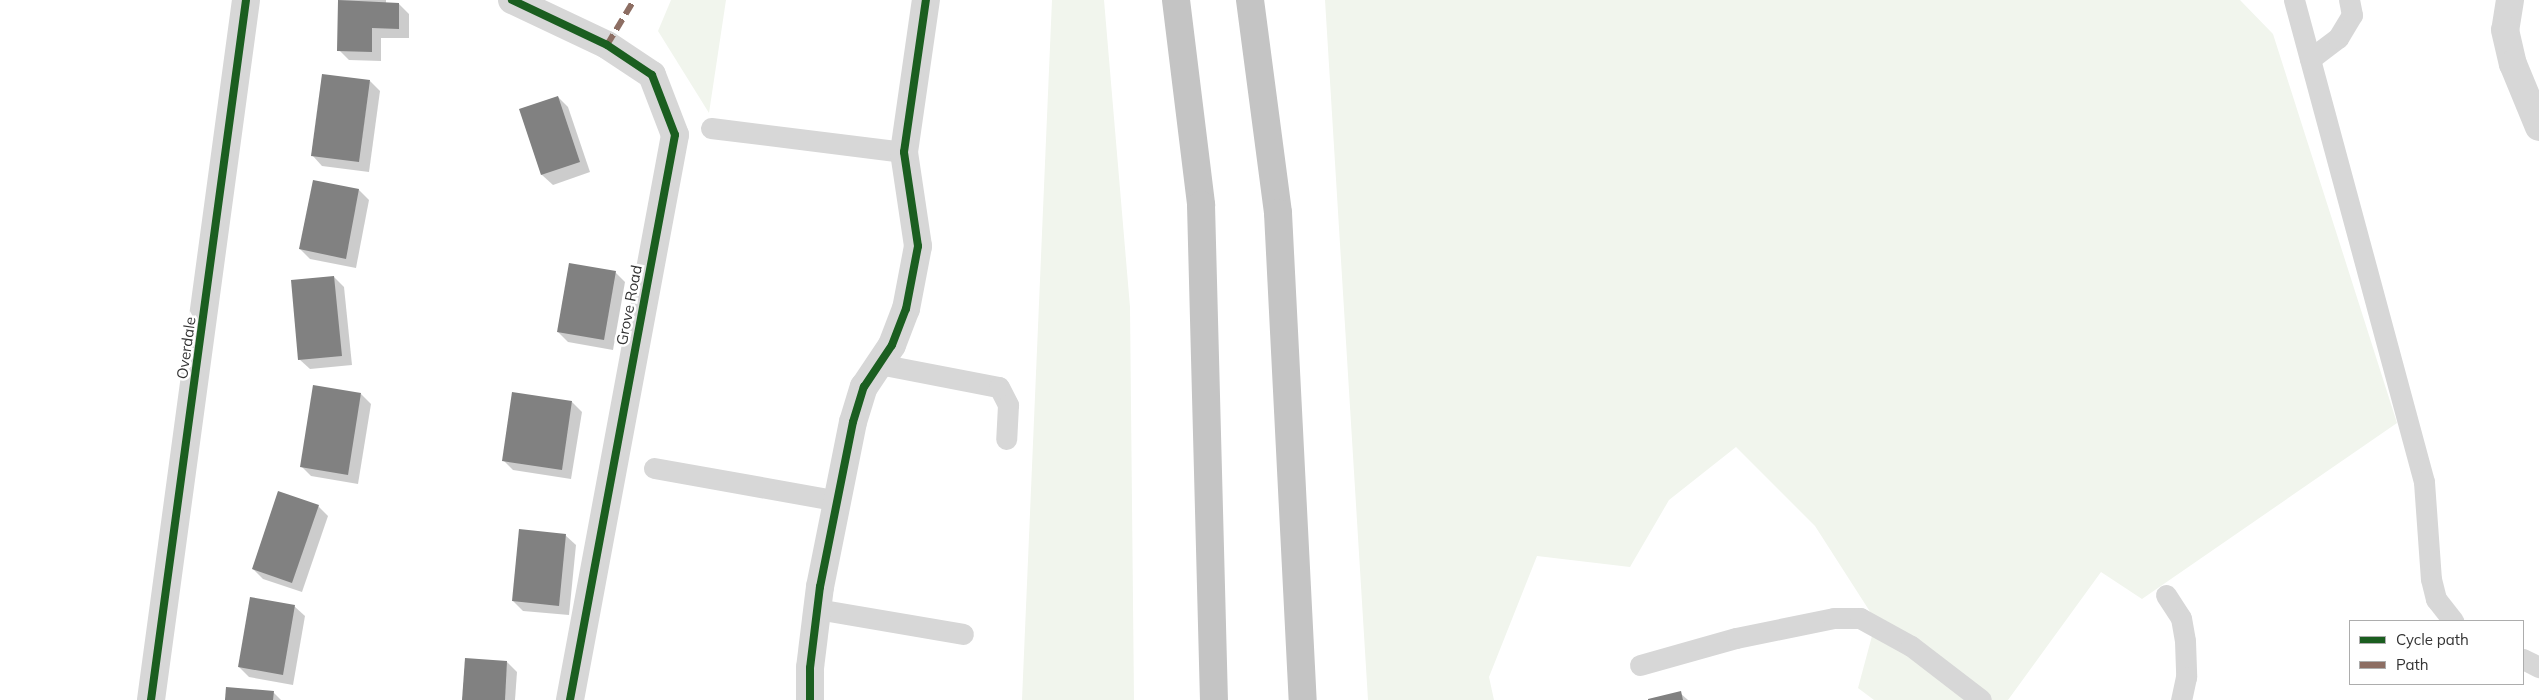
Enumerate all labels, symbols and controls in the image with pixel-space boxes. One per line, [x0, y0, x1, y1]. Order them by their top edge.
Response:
street label: Grove Road [612, 263, 646, 347]
street label: Overdale [173, 316, 199, 380]
legend [2349, 620, 2524, 685]
text: Cycle path [2396, 630, 2469, 649]
text: Path [2396, 655, 2428, 674]

